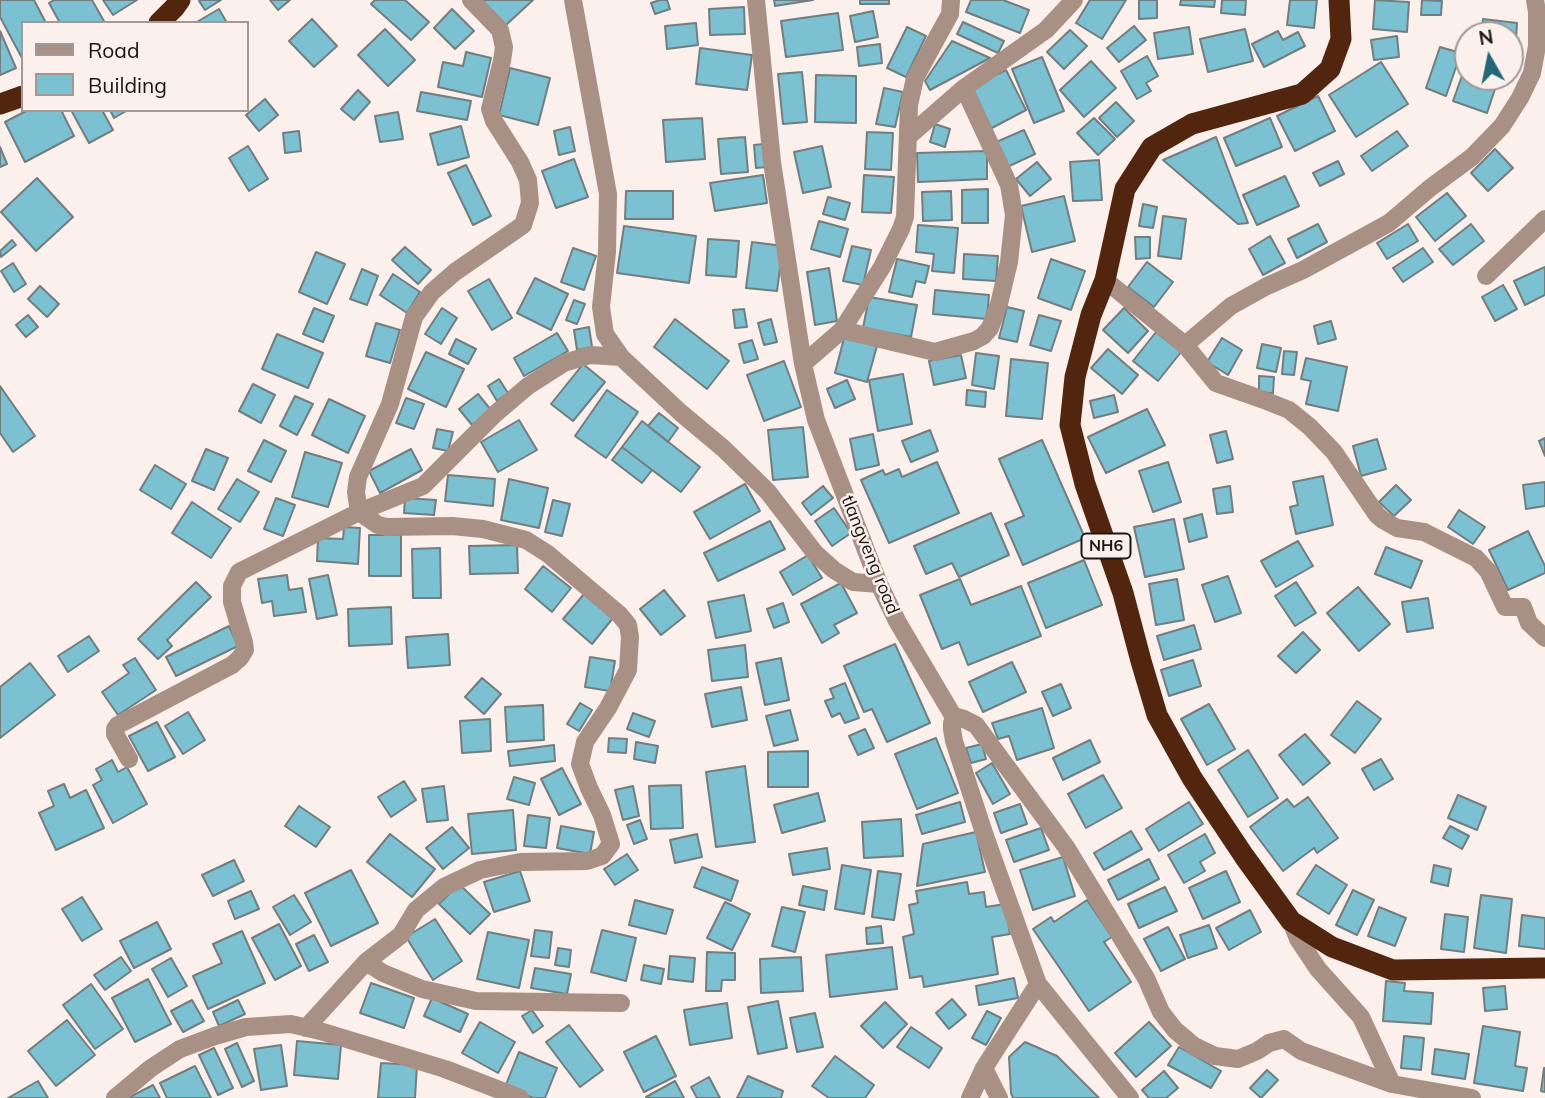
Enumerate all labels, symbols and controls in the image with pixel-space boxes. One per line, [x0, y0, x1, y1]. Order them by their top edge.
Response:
legend [21, 21, 248, 112]
north arrow [1454, 21, 1524, 91]
text: N [1477, 24, 1495, 50]
text: Road [88, 37, 139, 63]
text: Building [88, 72, 167, 98]
street label: tlangveng road [836, 492, 904, 618]
road number: NH6 [1082, 534, 1130, 558]

